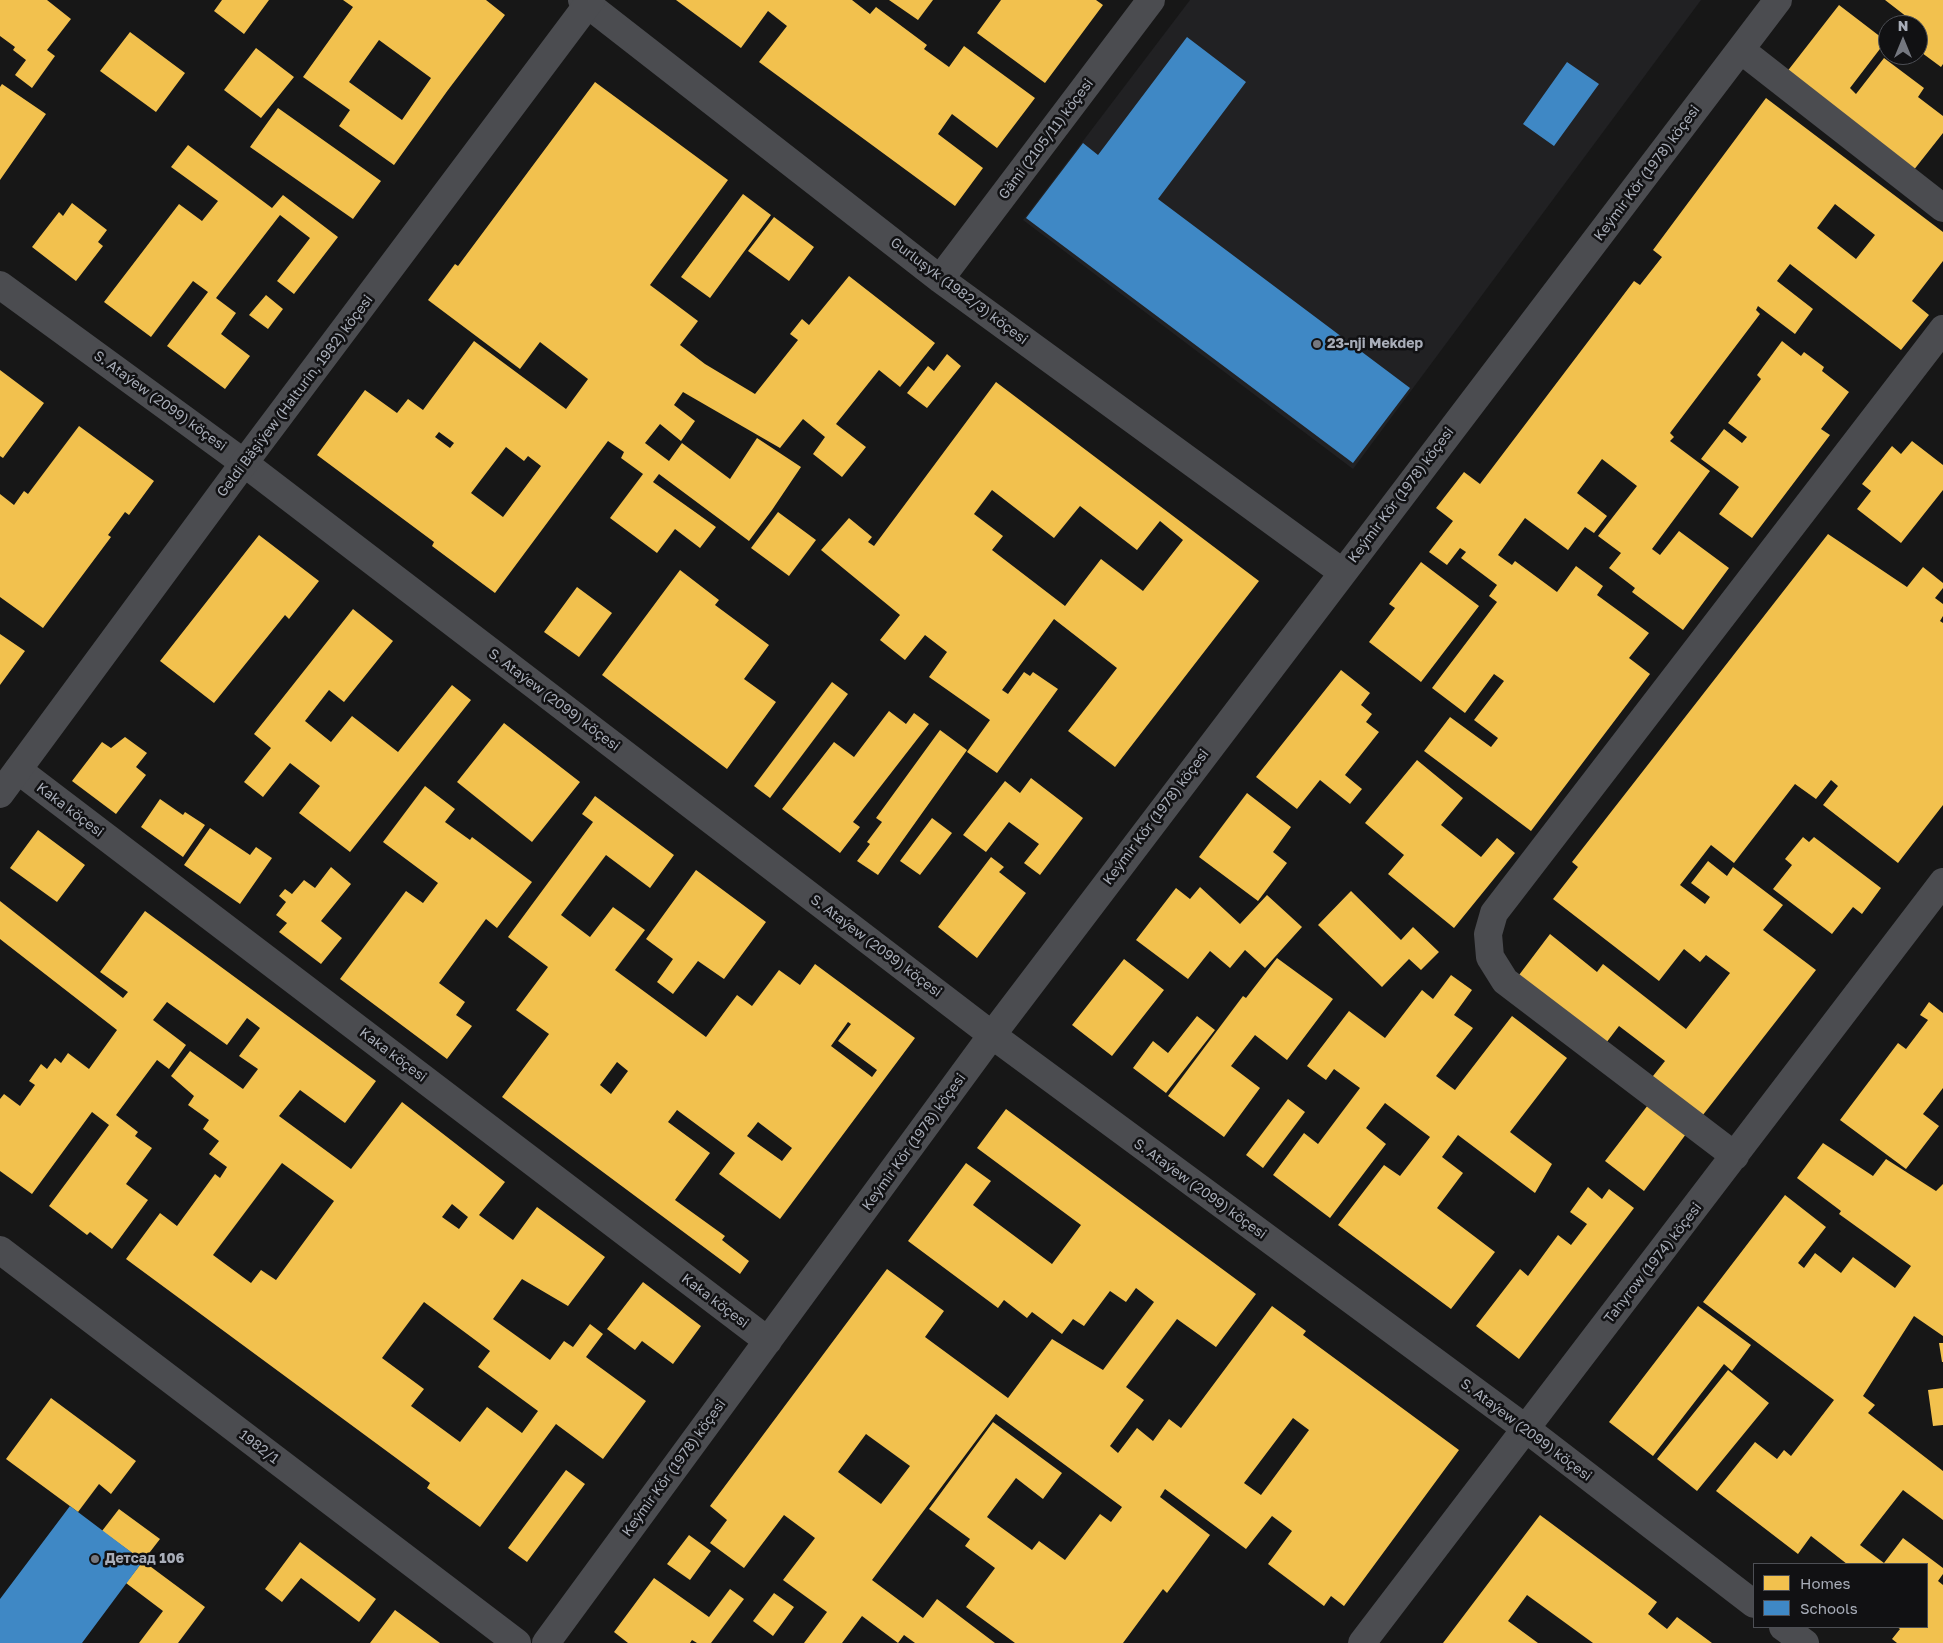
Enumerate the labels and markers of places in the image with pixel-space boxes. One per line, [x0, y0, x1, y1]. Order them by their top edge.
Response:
place label: 23-nji Mekdep [1327, 336, 1423, 352]
marker: 23-nji Mekdep [1311, 338, 1323, 350]
place label: Детсад 106 [105, 1551, 184, 1567]
marker: Детсад 106 [89, 1553, 101, 1565]

